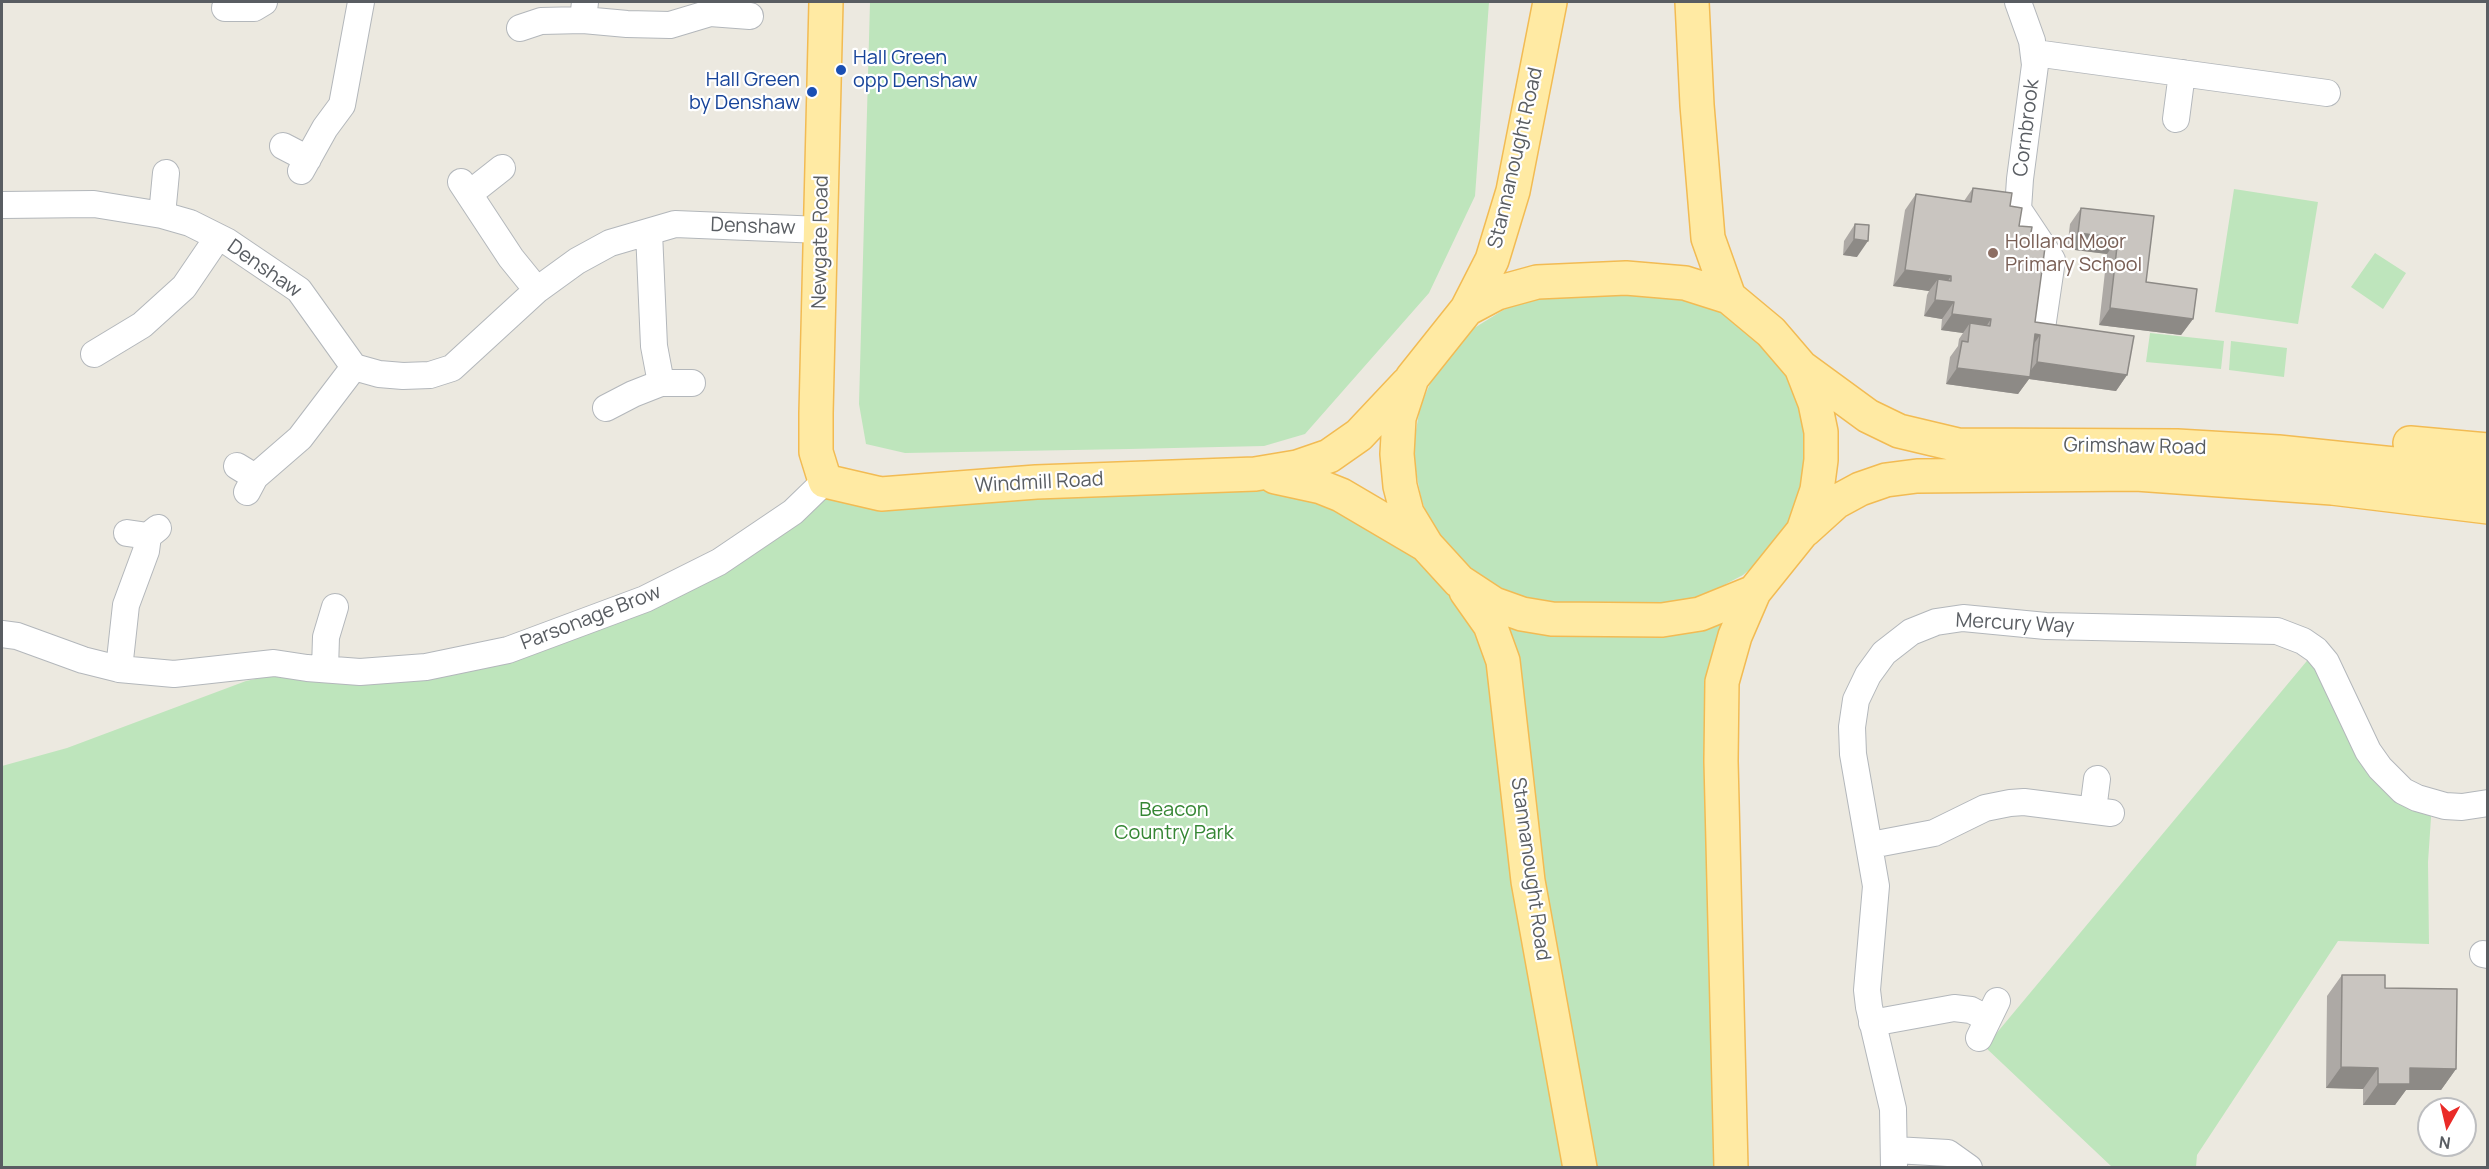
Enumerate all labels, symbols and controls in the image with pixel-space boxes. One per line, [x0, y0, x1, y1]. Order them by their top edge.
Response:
place label: Hall Green opp Denshaw [853, 46, 978, 93]
marker: Hall Green opp Denshaw [834, 63, 848, 77]
street label: Stannanought Road [1484, 65, 1548, 251]
place label: Hall Green by Denshaw [689, 68, 800, 115]
street label: Cornbrook [2009, 78, 2045, 178]
marker: Hall Green by Denshaw [805, 85, 819, 99]
street label: Newgate Road [808, 175, 834, 309]
street label: Denshaw [710, 214, 796, 240]
place label: Holland Moor Primary School [2005, 230, 2142, 277]
street label: Denshaw [222, 235, 306, 303]
marker: Holland Moor Primary School [1986, 246, 2000, 260]
street label: Grimshaw Road [2063, 434, 2207, 460]
street label: Windmill Road [974, 468, 1104, 498]
street label: Parsonage Brow [517, 580, 665, 656]
street label: Mercury Way [1955, 609, 2075, 639]
street label: Stannanought Road [1505, 776, 1555, 962]
park label: Beacon Country Park [1114, 798, 1234, 845]
north arrow [2417, 1097, 2477, 1157]
text: N [2438, 1131, 2452, 1155]

